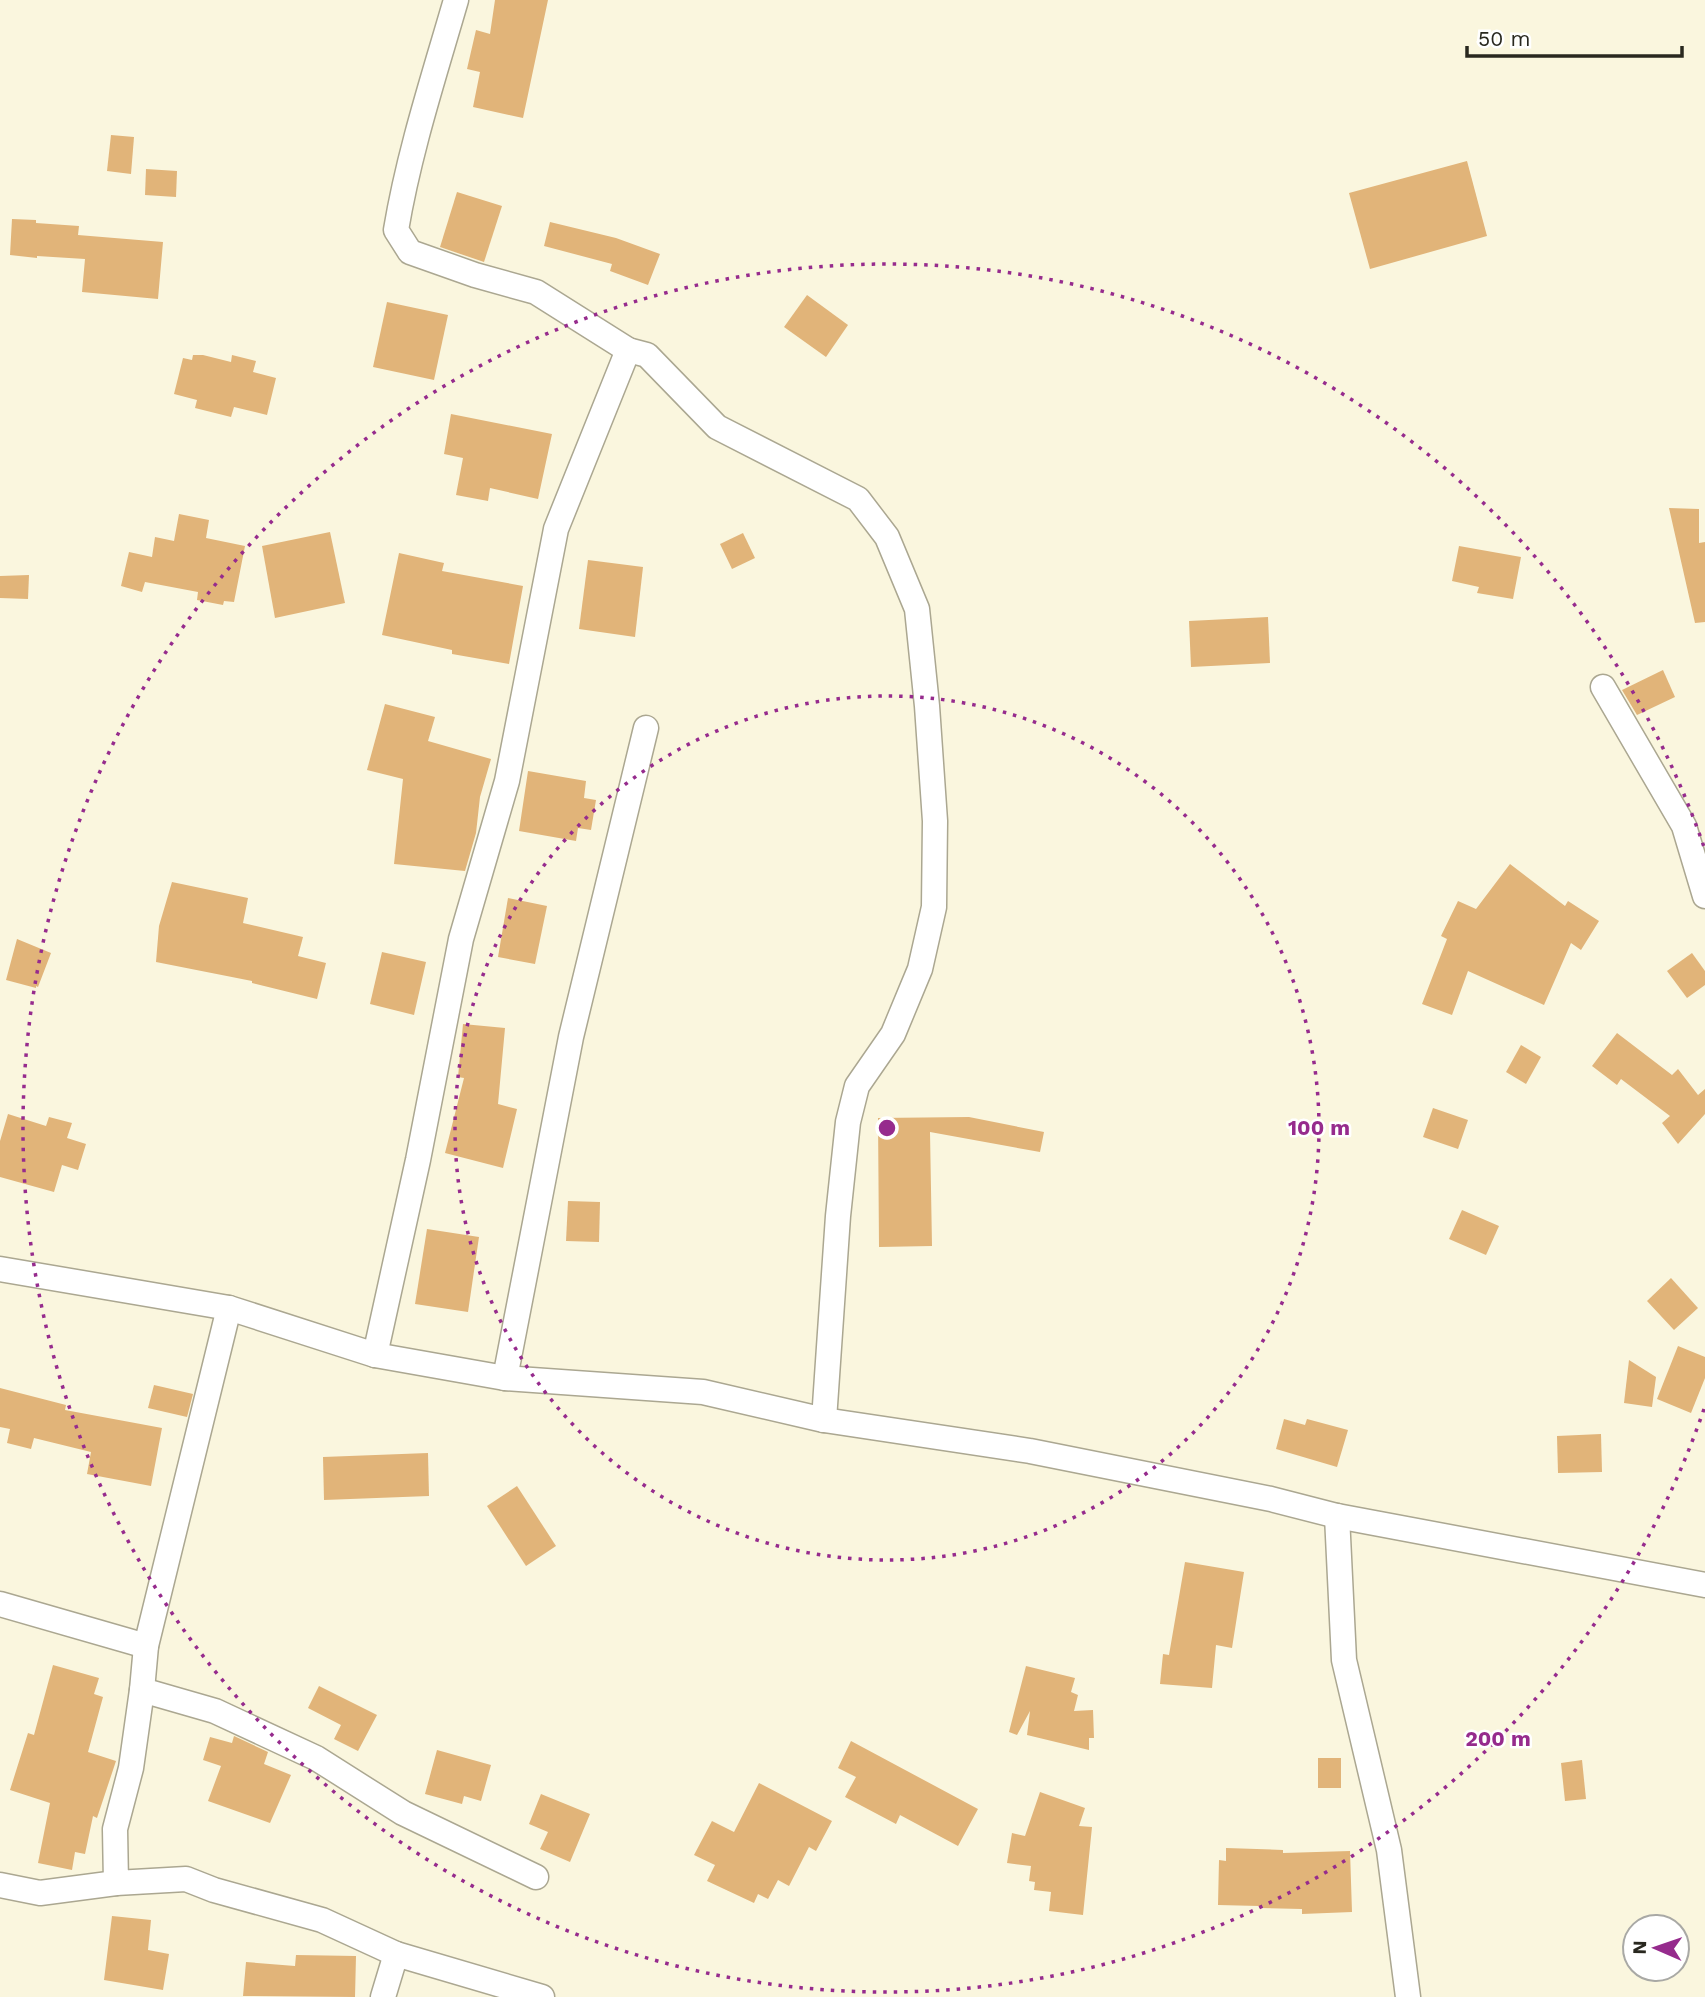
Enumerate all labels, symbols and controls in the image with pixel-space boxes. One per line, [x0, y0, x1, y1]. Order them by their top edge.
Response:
scale bar [1467, 14, 1682, 58]
text: 50 m [1478, 26, 1530, 51]
text: 100 m [1288, 1115, 1350, 1140]
centre of rings [875, 1116, 899, 1140]
text: 200 m [1465, 1726, 1531, 1751]
north arrow [1621, 1913, 1691, 1983]
text: N [1628, 1940, 1651, 1955]

